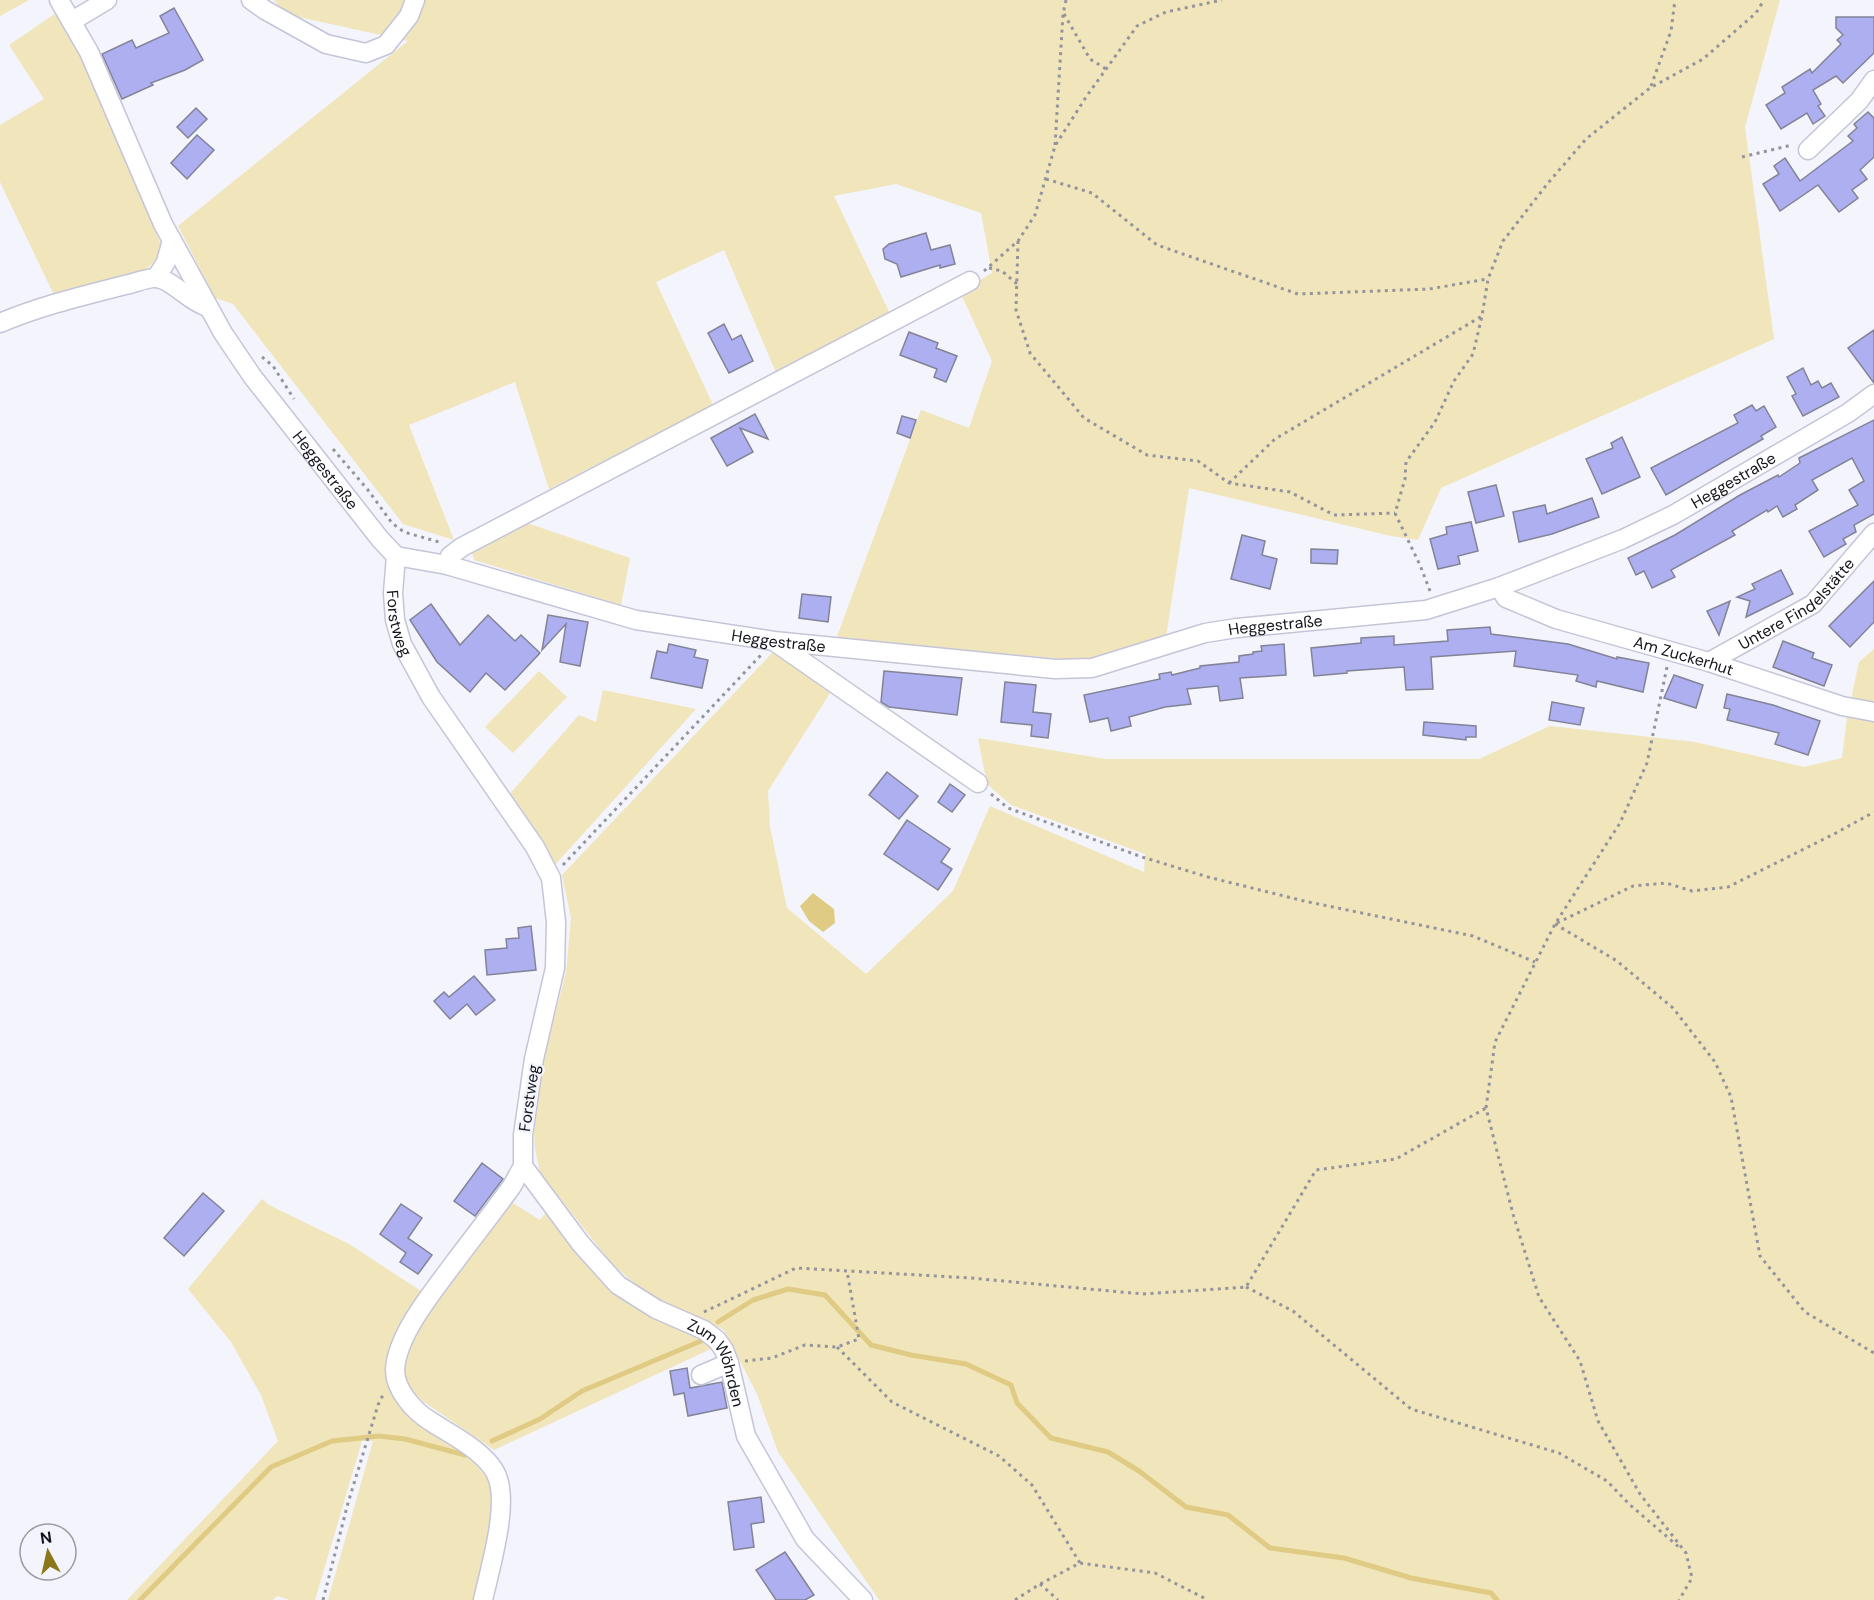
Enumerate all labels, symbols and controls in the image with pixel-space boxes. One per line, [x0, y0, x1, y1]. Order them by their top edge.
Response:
street label: Heggestraße [288, 426, 363, 514]
street label: Heggestraße [1687, 447, 1779, 513]
street label: Untere Findelstätte [1734, 553, 1859, 654]
street label: Forstweg [382, 589, 417, 660]
street label: Heggestraße [1227, 609, 1323, 640]
street label: Heggestraße [730, 624, 827, 657]
street label: Am Zuckerhut [1631, 631, 1736, 680]
street label: Forstweg [514, 1063, 544, 1133]
street label: Zum Wöhrden [685, 1314, 749, 1409]
north arrow [18, 1522, 78, 1582]
text: N [39, 1526, 53, 1549]

